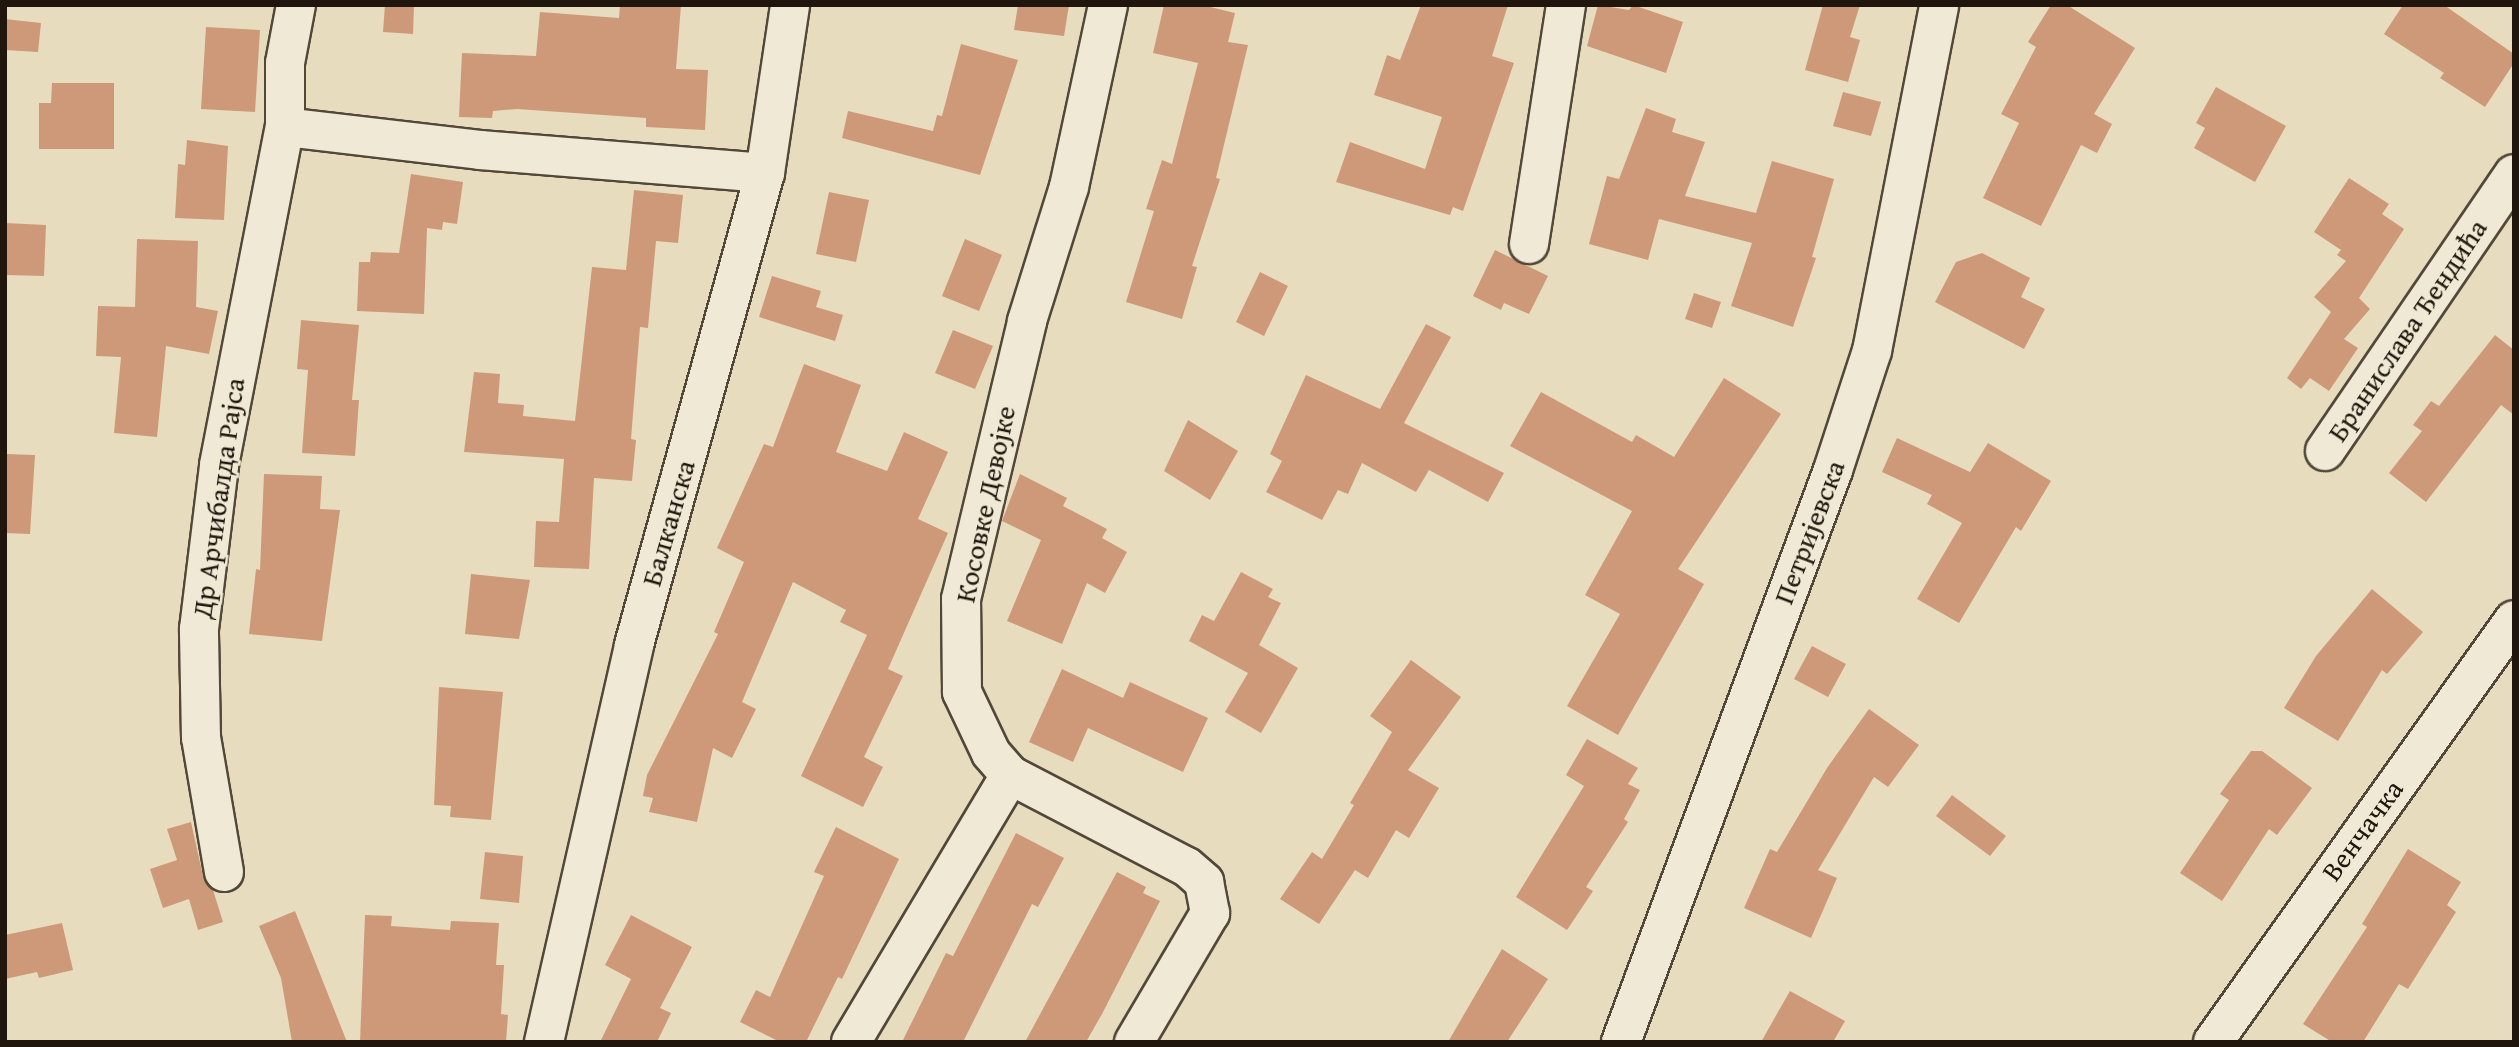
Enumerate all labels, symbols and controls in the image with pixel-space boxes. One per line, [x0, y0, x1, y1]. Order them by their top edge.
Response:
street label: Бранислава Ђендића [2320, 213, 2494, 447]
street label: Др Арчибалда Рајса [185, 376, 251, 620]
street label: Косовке Девојке [948, 403, 1022, 605]
street label: Петријевска [1766, 455, 1852, 609]
street label: Балканска [634, 456, 702, 590]
street label: Венчачка [2314, 773, 2410, 887]

